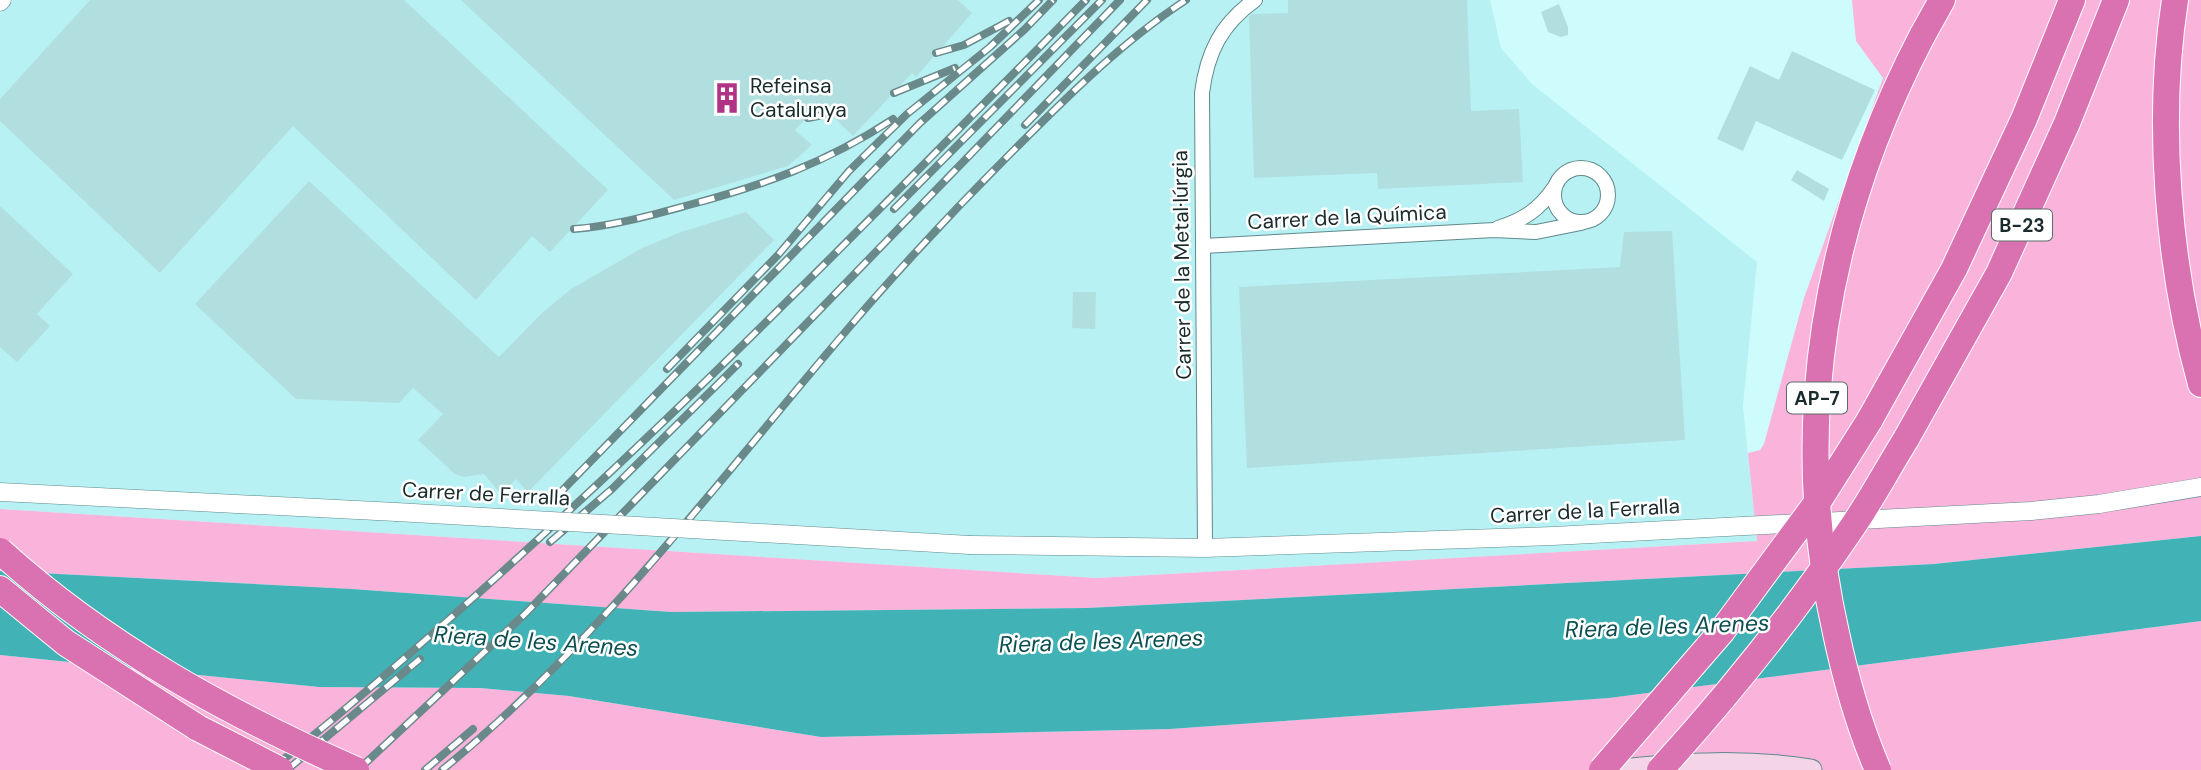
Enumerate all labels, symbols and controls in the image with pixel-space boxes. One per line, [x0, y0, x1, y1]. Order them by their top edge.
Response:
place label: Refeinsa Catalunya [750, 72, 847, 124]
building icon: Refeinsa Catalunya [710, 81, 744, 115]
street label: Carrer de la Metal·lúrgia [1166, 150, 1198, 380]
street label: Carrer de la Química [1247, 198, 1447, 236]
road number: B-23 [1992, 210, 2052, 241]
road number: AP-7 [1787, 382, 1847, 414]
street label: Carrer de Ferralla [401, 476, 571, 512]
street label: Carrer de la Ferralla [1490, 492, 1680, 530]
water label: Riera de les Arenes [1564, 607, 1770, 645]
water label: Riera de les Arenes [433, 619, 639, 663]
water label: Riera de les Arenes [998, 622, 1204, 660]

